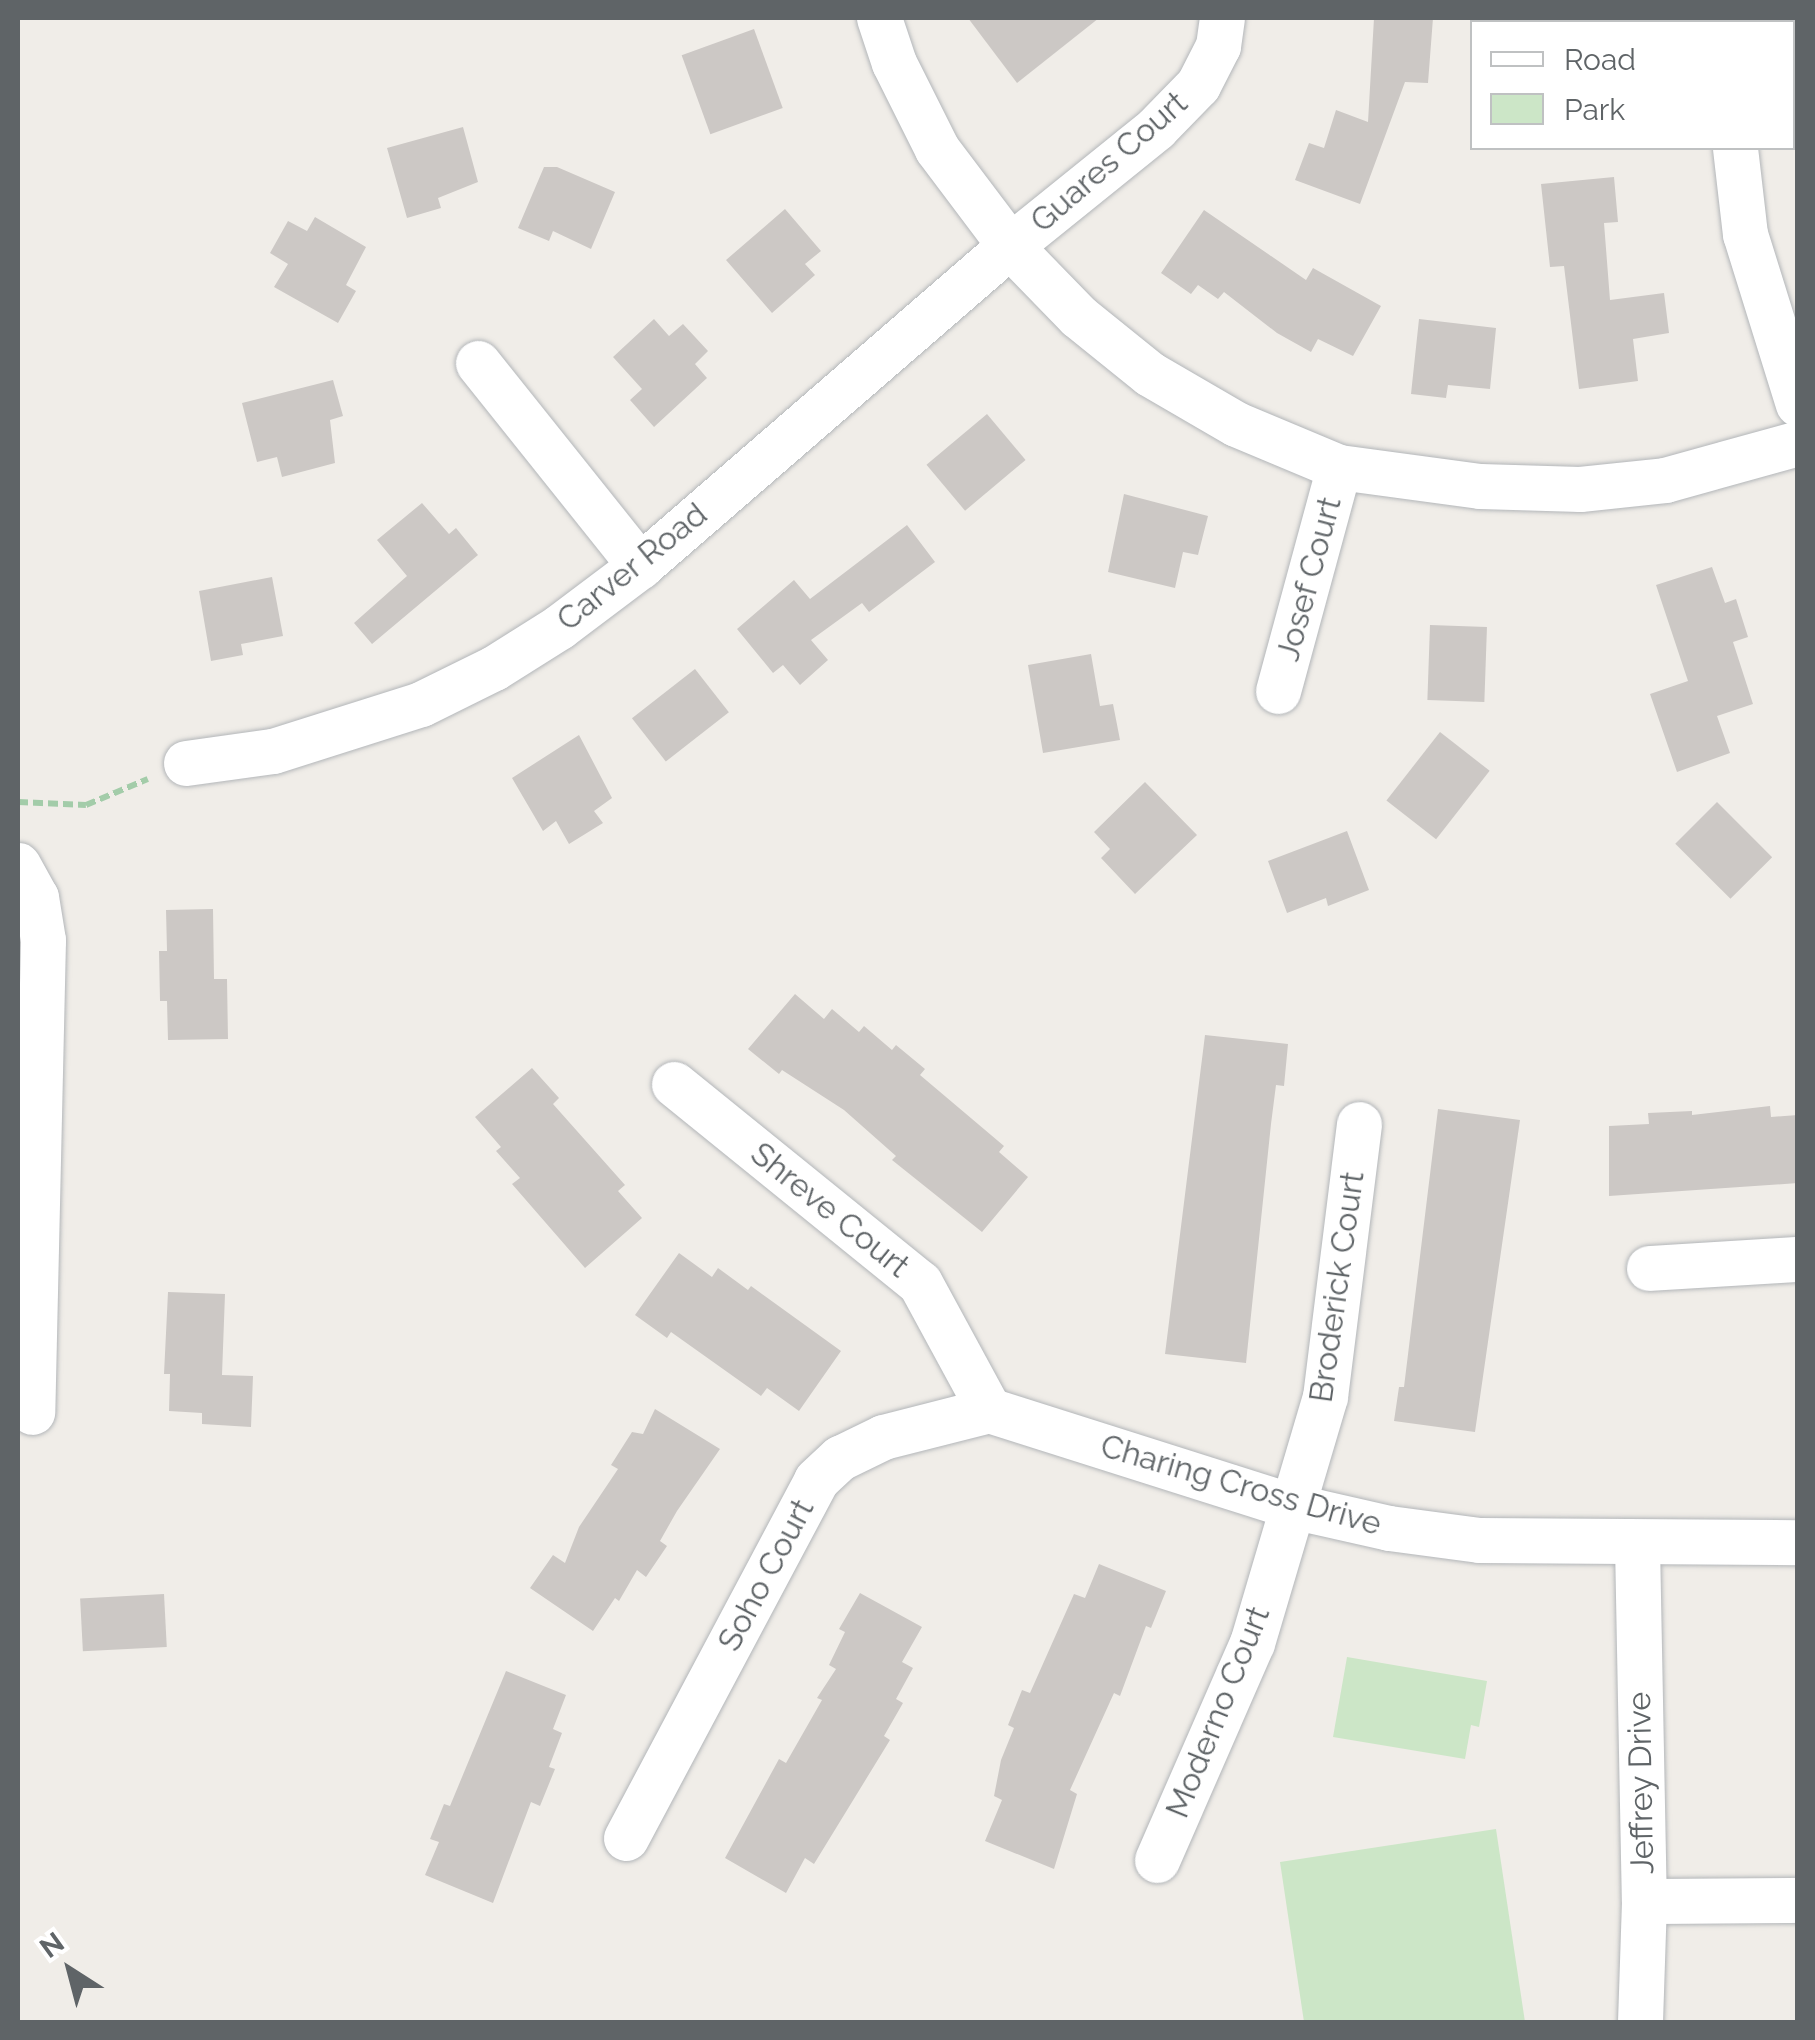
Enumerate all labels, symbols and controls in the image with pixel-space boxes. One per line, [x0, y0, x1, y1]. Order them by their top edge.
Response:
legend [1470, 20, 1795, 150]
text: Road [1564, 42, 1636, 77]
street label: Guares Court [1023, 84, 1195, 240]
text: Park [1564, 92, 1625, 127]
street label: Josef Court [1269, 492, 1349, 666]
street label: Carver Road [549, 495, 715, 639]
street label: Shreve Court [743, 1135, 917, 1285]
street label: Broderick Court [1302, 1169, 1372, 1405]
street label: Charing Cross Drive [1096, 1427, 1386, 1543]
street label: Soho Court [710, 1493, 822, 1657]
street label: Moderno Court [1158, 1601, 1278, 1823]
street label: Jeffrey Drive [1620, 1691, 1662, 1875]
north arrow [20, 1920, 120, 2020]
text: N [34, 1926, 70, 1965]

